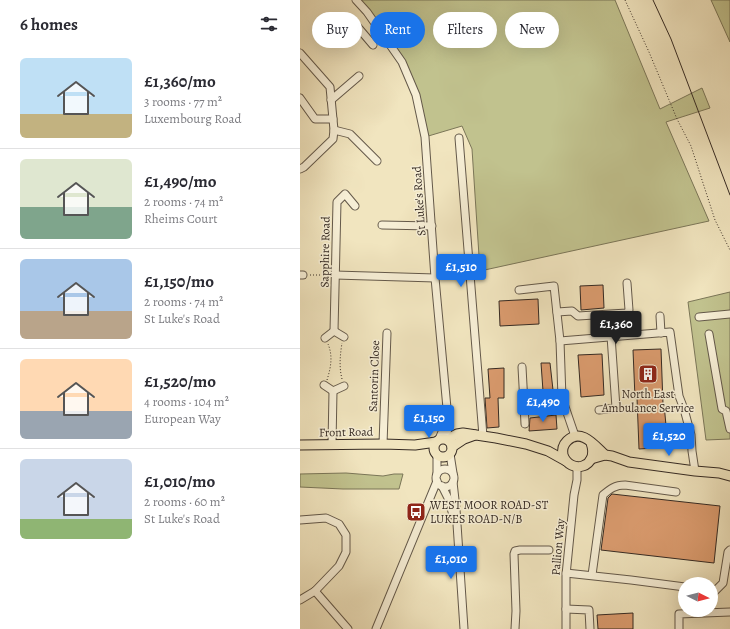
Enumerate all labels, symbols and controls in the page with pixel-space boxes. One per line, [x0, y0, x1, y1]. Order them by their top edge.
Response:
chip: Buy [312, 12, 362, 48]
chip: Rent [370, 12, 425, 48]
chip: Filters [433, 12, 497, 48]
chip: New [505, 12, 559, 48]
text: 6 homes [20, 13, 78, 36]
icon: filters [258, 13, 280, 35]
text: £1,360/mo [144, 70, 216, 93]
icon: home [52, 74, 100, 122]
text: 3 rooms · 77 m² [144, 93, 222, 110]
text: Luxembourg Road [144, 110, 241, 127]
street label: St Luke's Road [409, 165, 429, 237]
text: £1,490/mo [144, 170, 217, 193]
icon: home [52, 175, 100, 223]
text: 2 rooms · 74 m² [144, 193, 223, 210]
text: Rheims Court [144, 210, 218, 227]
street label: Sapphire Road [316, 216, 334, 288]
pin: £1,510 [428, 254, 494, 288]
text: £1,510 [445, 258, 477, 275]
text: £1,150/mo [144, 270, 214, 293]
icon: home [52, 275, 100, 323]
text: 2 rooms · 74 m² [144, 293, 223, 310]
text: St Luke's Road [144, 310, 220, 327]
pin: £1,360 [583, 311, 649, 345]
text: £1,360 [599, 315, 633, 332]
street label: Santorin Close [365, 340, 383, 412]
building icon: North East Ambulance Service [637, 363, 659, 385]
text: £1,520/mo [144, 370, 216, 393]
icon: home [52, 375, 100, 423]
place label: North East Ambulance Service [601, 386, 694, 416]
pin: £1,490 [510, 389, 576, 423]
text: 4 rooms · 104 m² [144, 393, 229, 410]
text: £1,490 [526, 393, 560, 410]
pin: £1,150 [396, 405, 462, 439]
text: £1,150 [413, 409, 445, 426]
text: European Way [144, 410, 221, 427]
pin: £1,520 [636, 423, 702, 457]
street label: Front Road [319, 424, 374, 440]
text: £1,520 [652, 427, 686, 444]
text: £1,010/mo [144, 470, 215, 493]
icon: home [52, 475, 100, 523]
text: 2 rooms · 60 m² [144, 493, 225, 510]
place label: WEST MOOR ROAD-ST LUKES ROAD-N/B [429, 497, 549, 527]
bus stop icon: WEST MOOR ROAD-ST LUKES ROAD-N/B [405, 501, 427, 523]
text: St Luke's Road [144, 510, 220, 527]
street label: Pallion Way [548, 517, 569, 576]
pin: £1,010 [418, 546, 484, 580]
text: £1,010 [435, 550, 467, 567]
north arrow [678, 577, 718, 617]
map controls [678, 577, 718, 617]

